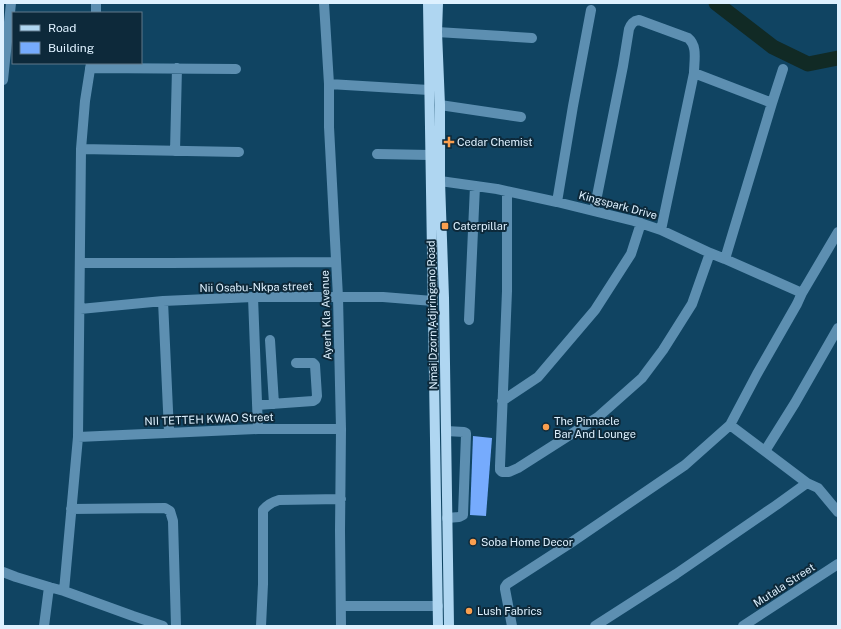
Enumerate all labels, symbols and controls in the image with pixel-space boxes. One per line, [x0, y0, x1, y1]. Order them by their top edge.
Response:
legend [12, 12, 142, 64]
text: Road [48, 21, 76, 35]
text: Building [48, 41, 94, 55]
place label: Cedar Chemist [457, 136, 533, 148]
marker: Cedar Chemist [444, 137, 454, 147]
street label: Kingspark Drive [577, 189, 659, 221]
place label: Caterpillar [453, 220, 507, 232]
marker: Caterpillar [440, 221, 450, 231]
street label: Nmai Dzorn Adjiringano Road [425, 240, 439, 390]
street label: Ayerh Kla Avenue [318, 270, 334, 360]
street label: Nii Osabu-Nkpa street [199, 280, 313, 294]
street label: NII TETTEH KWAO Street [144, 411, 274, 427]
place label: The Pinnacle Bar And Lounge [554, 415, 636, 440]
marker: The Pinnacle Bar And Lounge [541, 422, 551, 432]
place label: Soba Home Decor [481, 536, 573, 548]
marker: Soba Home Decor [468, 537, 478, 547]
street label: Mutala Street [751, 561, 817, 609]
place label: Lush Fabrics [477, 605, 542, 617]
marker: Lush Fabrics [464, 606, 474, 616]

